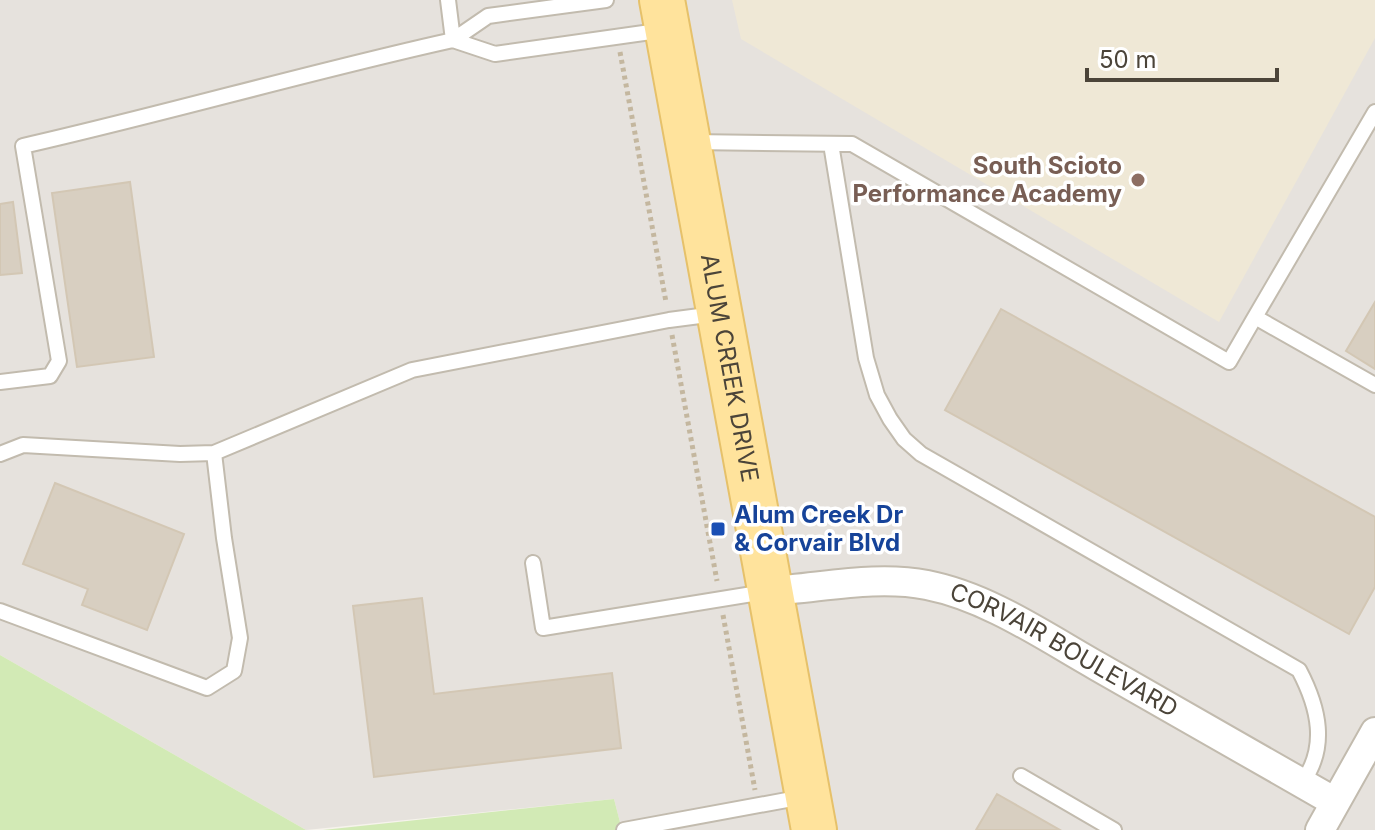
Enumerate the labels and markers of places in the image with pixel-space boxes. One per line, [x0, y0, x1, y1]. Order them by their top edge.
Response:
place label: South Scioto Performance Academy [853, 151, 1123, 208]
marker: South Scioto Performance Academy [1129, 171, 1147, 189]
place label: Alum Creek Dr & Corvair Blvd [734, 500, 903, 557]
marker: Alum Creek Dr & Corvair Blvd [709, 520, 727, 538]

